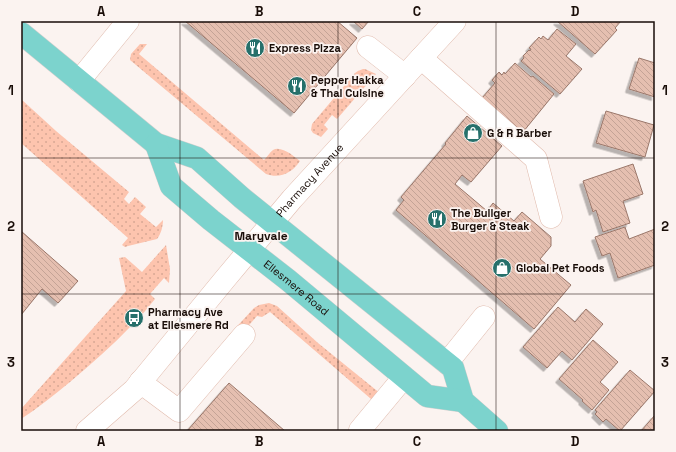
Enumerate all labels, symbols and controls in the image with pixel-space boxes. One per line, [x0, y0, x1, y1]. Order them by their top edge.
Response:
text: A [97, 3, 106, 20]
text: B [255, 3, 264, 20]
text: C [413, 3, 421, 20]
text: D [571, 3, 580, 20]
restaurant icon: Express Pizza [244, 37, 266, 59]
place label: Express Pizza [269, 41, 341, 55]
place label: Pepper Hakka & Thai Cuisine [311, 73, 384, 100]
restaurant icon: Pepper Hakka & Thai Cuisine [286, 75, 308, 97]
text: 1 [8, 82, 14, 99]
text: 1 [662, 82, 668, 99]
shop icon: G & R Barber [462, 122, 484, 144]
place label: G & R Barber [487, 126, 552, 140]
street label: Pharmacy Avenue [273, 140, 346, 220]
place label: The Bullger Burger & Steak [451, 206, 530, 233]
restaurant icon: The Bullger Burger & Steak [426, 208, 448, 230]
text: 2 [7, 218, 15, 235]
text: 2 [661, 218, 669, 235]
district label: Maryvale [234, 228, 288, 244]
street label: Ellesmere Road [261, 257, 332, 318]
shop icon: Global Pet Foods [491, 257, 513, 279]
place label: Global Pet Foods [516, 261, 605, 275]
place label: Pharmacy Ave at Ellesmere Rd [148, 305, 229, 332]
bus stop icon: Pharmacy Ave at Ellesmere Rd [123, 307, 145, 329]
text: 3 [7, 354, 15, 371]
text: 3 [661, 354, 669, 371]
text: A [97, 433, 106, 450]
text: B [255, 433, 264, 450]
text: C [413, 433, 421, 450]
text: D [571, 433, 580, 450]

